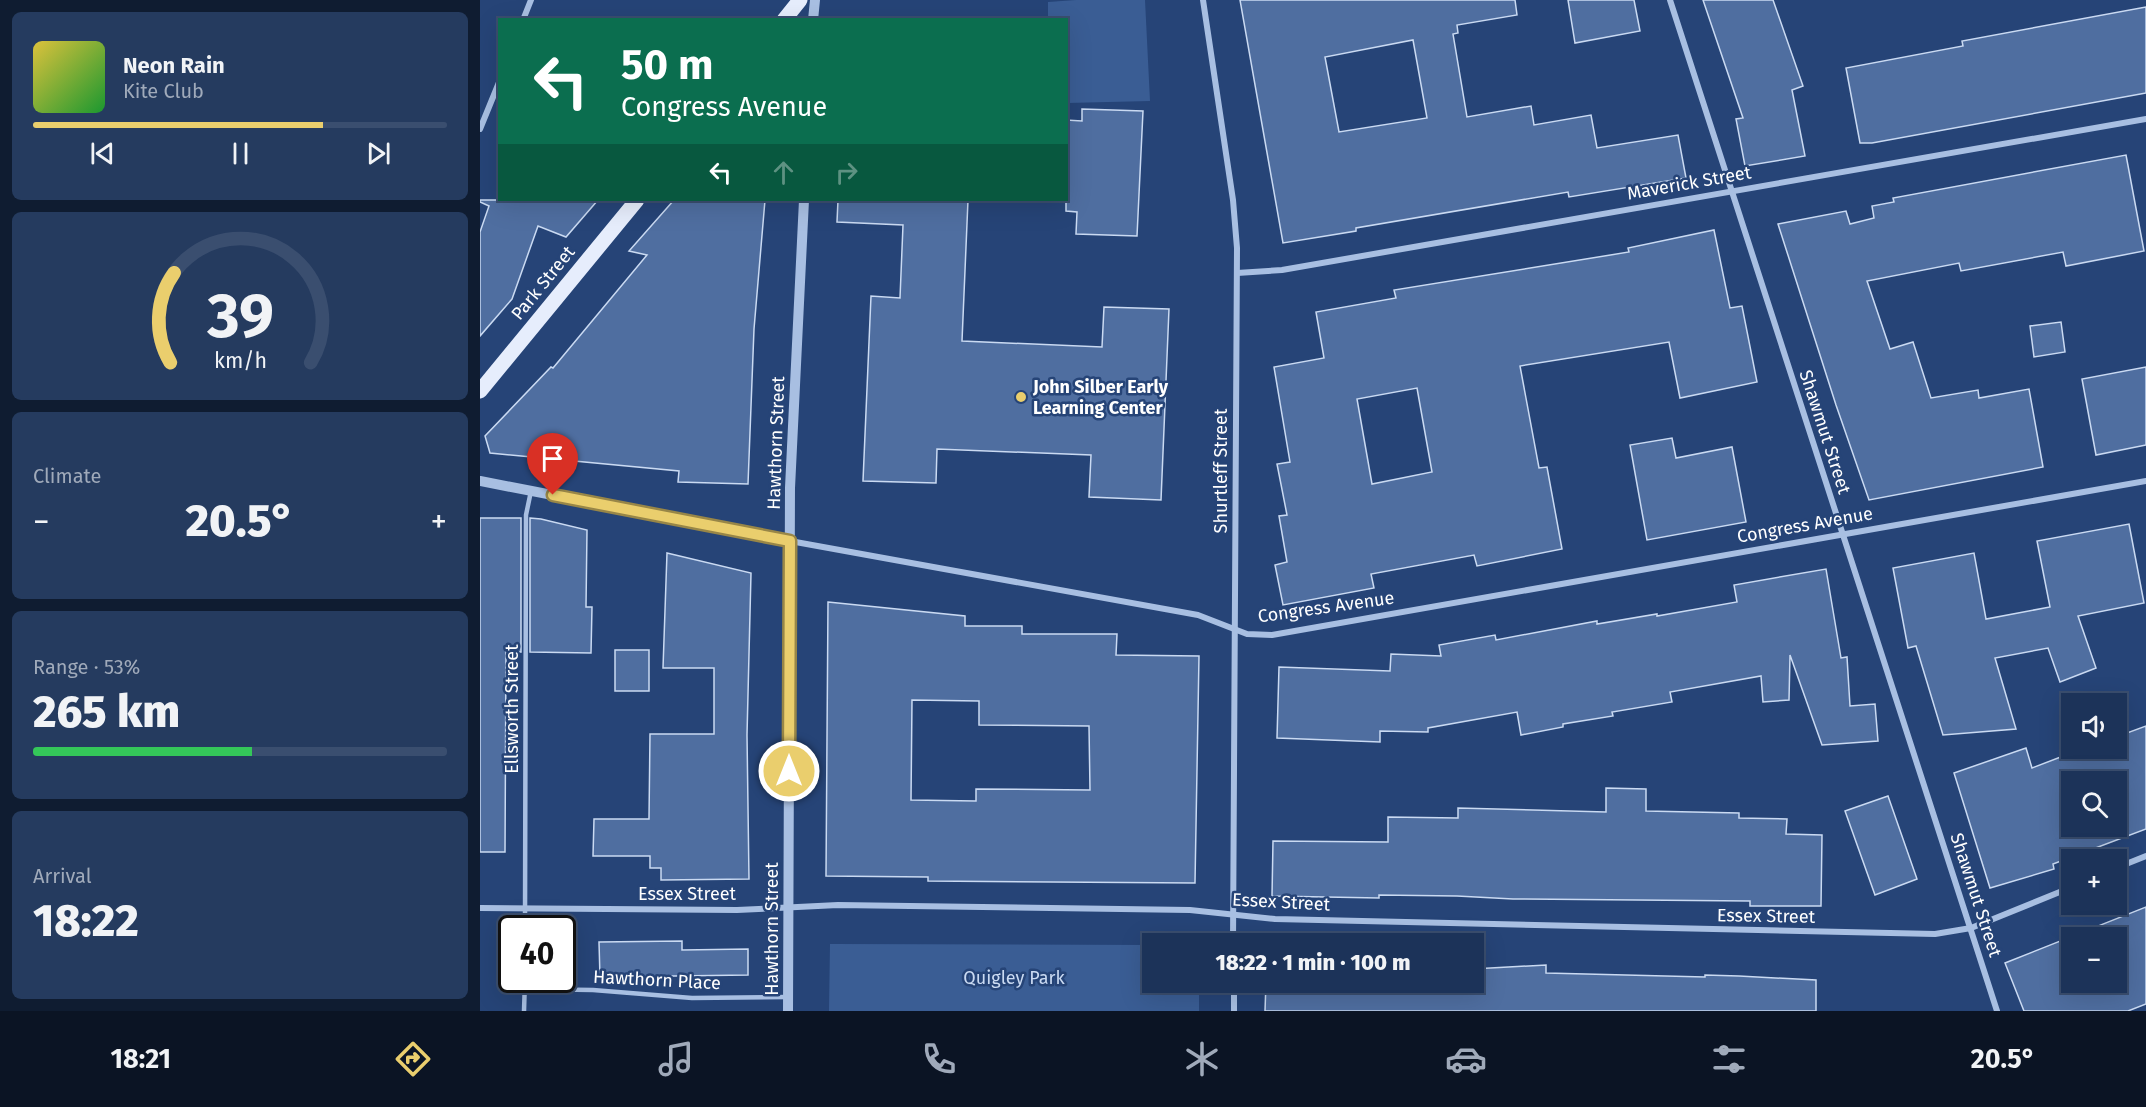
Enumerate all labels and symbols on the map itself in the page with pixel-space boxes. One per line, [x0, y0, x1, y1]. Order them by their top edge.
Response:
street label: Maverick Street [1625, 161, 1753, 205]
street label: Park Street [506, 241, 580, 325]
street label: Shawmut Street [1795, 367, 1856, 497]
street label: Hawthorn Street [763, 375, 789, 510]
place label: John Silber Early Learning Center [1032, 376, 1169, 419]
marker: John Silber Early Learning Center [1014, 390, 1028, 404]
street label: Shurtleff Street [1210, 408, 1232, 533]
pin [527, 433, 578, 495]
street label: Congress Avenue [1735, 502, 1875, 548]
street label: Congress Avenue [1256, 587, 1396, 627]
street label: Ellsworth Street [501, 644, 523, 774]
position arrow [757, 739, 821, 803]
street label: Shawmut Street [1946, 830, 2007, 960]
street label: Hawthorn Street [761, 862, 783, 996]
street label: Essex Street [638, 883, 737, 905]
street label: Essex Street [1231, 888, 1331, 916]
street label: Essex Street [1717, 904, 1816, 928]
speed limit sign: 40 [498, 915, 576, 993]
street label: Hawthorn Place [593, 966, 721, 994]
park label: Quigley Park [963, 967, 1065, 989]

